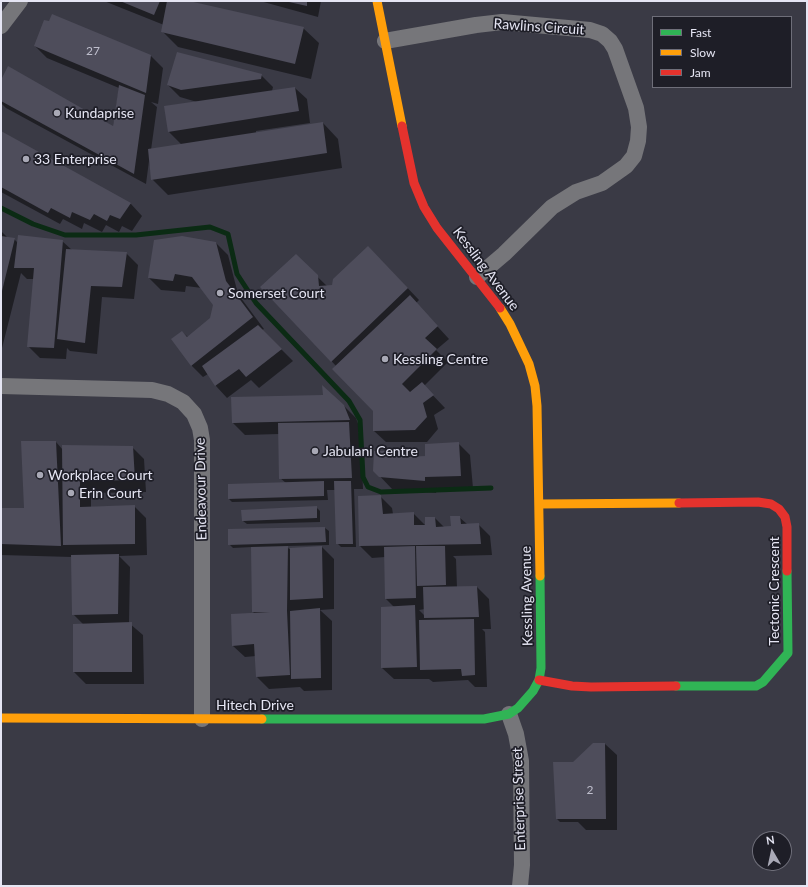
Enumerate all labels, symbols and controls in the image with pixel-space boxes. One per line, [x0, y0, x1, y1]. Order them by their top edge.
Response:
street label: Rawlins Circuit [493, 15, 585, 39]
legend [652, 16, 792, 88]
text: Fast [690, 25, 711, 40]
house number: 27 [86, 44, 100, 58]
text: Slow [690, 45, 715, 60]
text: Jam [690, 65, 711, 80]
place label: Kundaprise [65, 105, 134, 121]
marker: Kundaprise [52, 108, 62, 118]
place label: 33 Enterprise [34, 151, 117, 167]
marker: 33 Enterprise [21, 154, 31, 164]
street label: Kessling Avenue [449, 224, 523, 314]
place label: Somerset Court [228, 285, 325, 301]
marker: Somerset Court [215, 288, 225, 298]
place label: Kessling Centre [393, 351, 488, 367]
marker: Kessling Centre [380, 354, 390, 364]
street label: Endeavour Drive [192, 438, 210, 540]
place label: Jabulani Centre [323, 443, 418, 459]
marker: Jabulani Centre [310, 446, 320, 456]
place label: Workplace Court [48, 467, 153, 483]
marker: Workplace Court [35, 470, 45, 480]
place label: Erin Court [79, 485, 142, 501]
marker: Erin Court [66, 488, 76, 498]
street label: Tectonic Crescent [766, 536, 782, 646]
street label: Kessling Avenue [518, 546, 536, 646]
street label: Hitech Drive [216, 697, 294, 713]
street label: Enterprise Street [509, 747, 529, 851]
house number: 2 [587, 783, 593, 797]
north arrow [752, 831, 792, 871]
text: N [765, 833, 775, 847]

